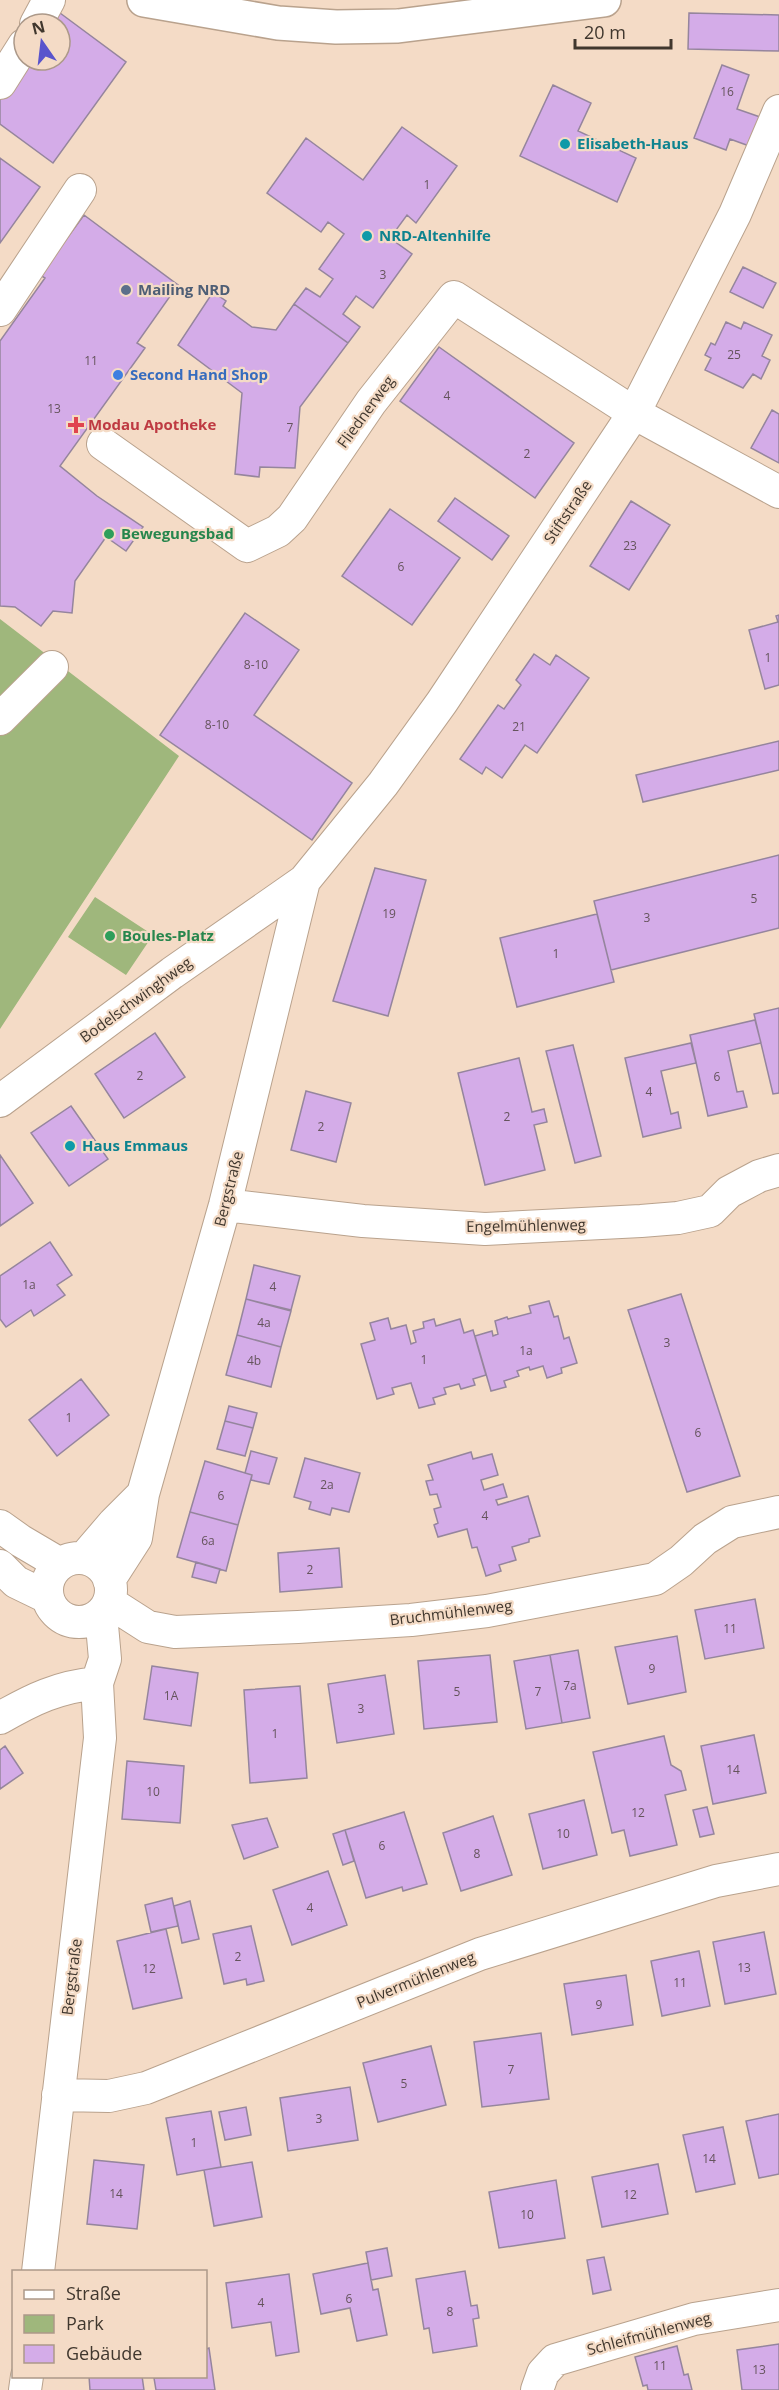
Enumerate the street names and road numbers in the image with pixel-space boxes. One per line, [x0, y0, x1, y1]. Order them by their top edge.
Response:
street label: Fliednerweg [332, 371, 398, 452]
street label: Stiftstraße [539, 476, 596, 547]
street label: Bodelschwinghweg [75, 952, 195, 1047]
street label: Bergstraße [209, 1149, 247, 1229]
street label: Engelmühlenweg [466, 1214, 586, 1236]
street label: Bruchmühlenweg [388, 1595, 513, 1629]
street label: Bergstraße [56, 1937, 86, 2016]
street label: Pulvermühlenweg [353, 1946, 478, 2012]
street label: Schleifmühlenweg [585, 2307, 713, 2359]

